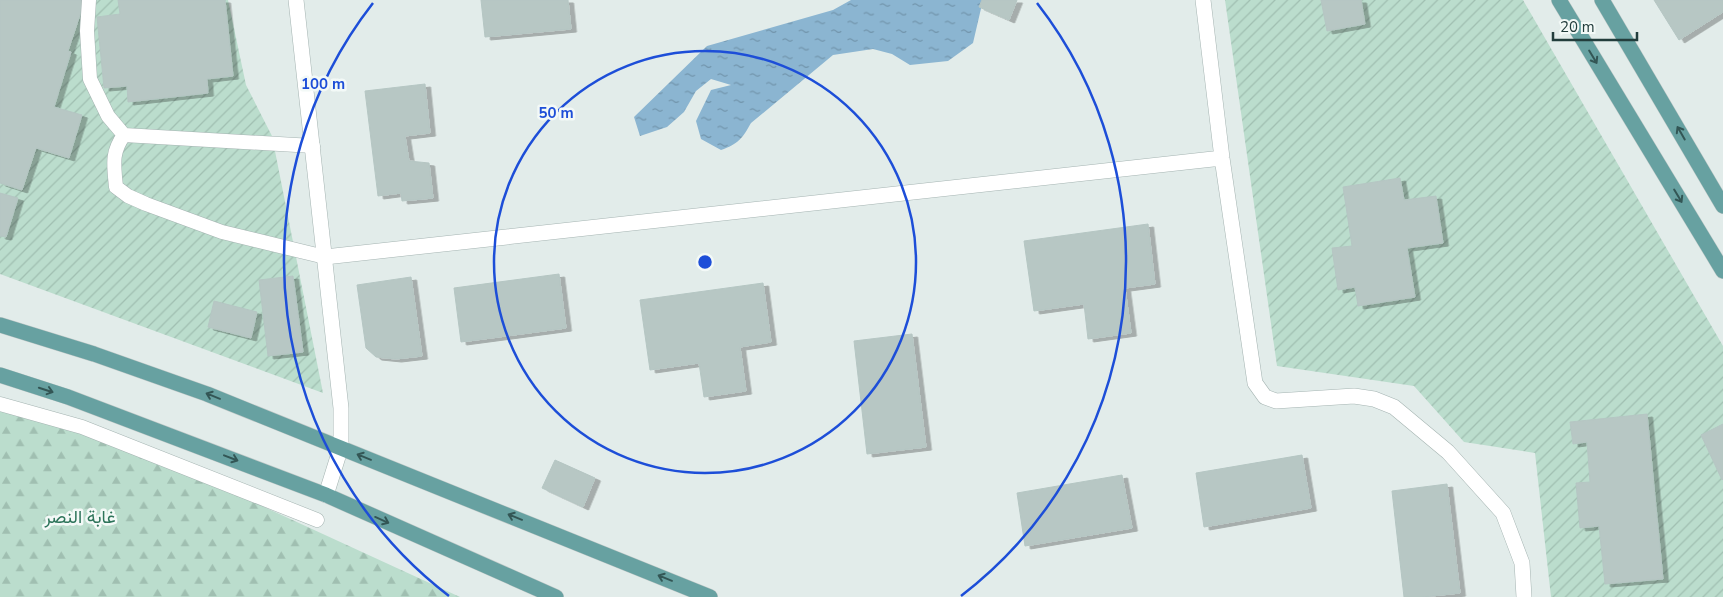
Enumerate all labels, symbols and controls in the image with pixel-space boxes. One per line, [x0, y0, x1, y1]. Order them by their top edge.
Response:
scale bar [1553, 10, 1637, 42]
text: 20 m [1560, 17, 1595, 37]
one-way arrow [1589, 49, 1599, 63]
text: 100 m [301, 74, 345, 94]
text: 50 m [538, 103, 574, 123]
one-way arrow [1675, 127, 1685, 141]
one-way arrow [1673, 188, 1683, 202]
centre of rings [696, 253, 714, 271]
one-way arrow [38, 386, 54, 395]
one-way arrow [206, 391, 221, 401]
one-way arrow [357, 452, 372, 461]
one-way arrow [224, 455, 239, 464]
park label: غابة النصر [43, 505, 116, 529]
one-way arrow [508, 512, 523, 522]
one-way arrow [374, 515, 389, 525]
one-way arrow [658, 573, 673, 583]

